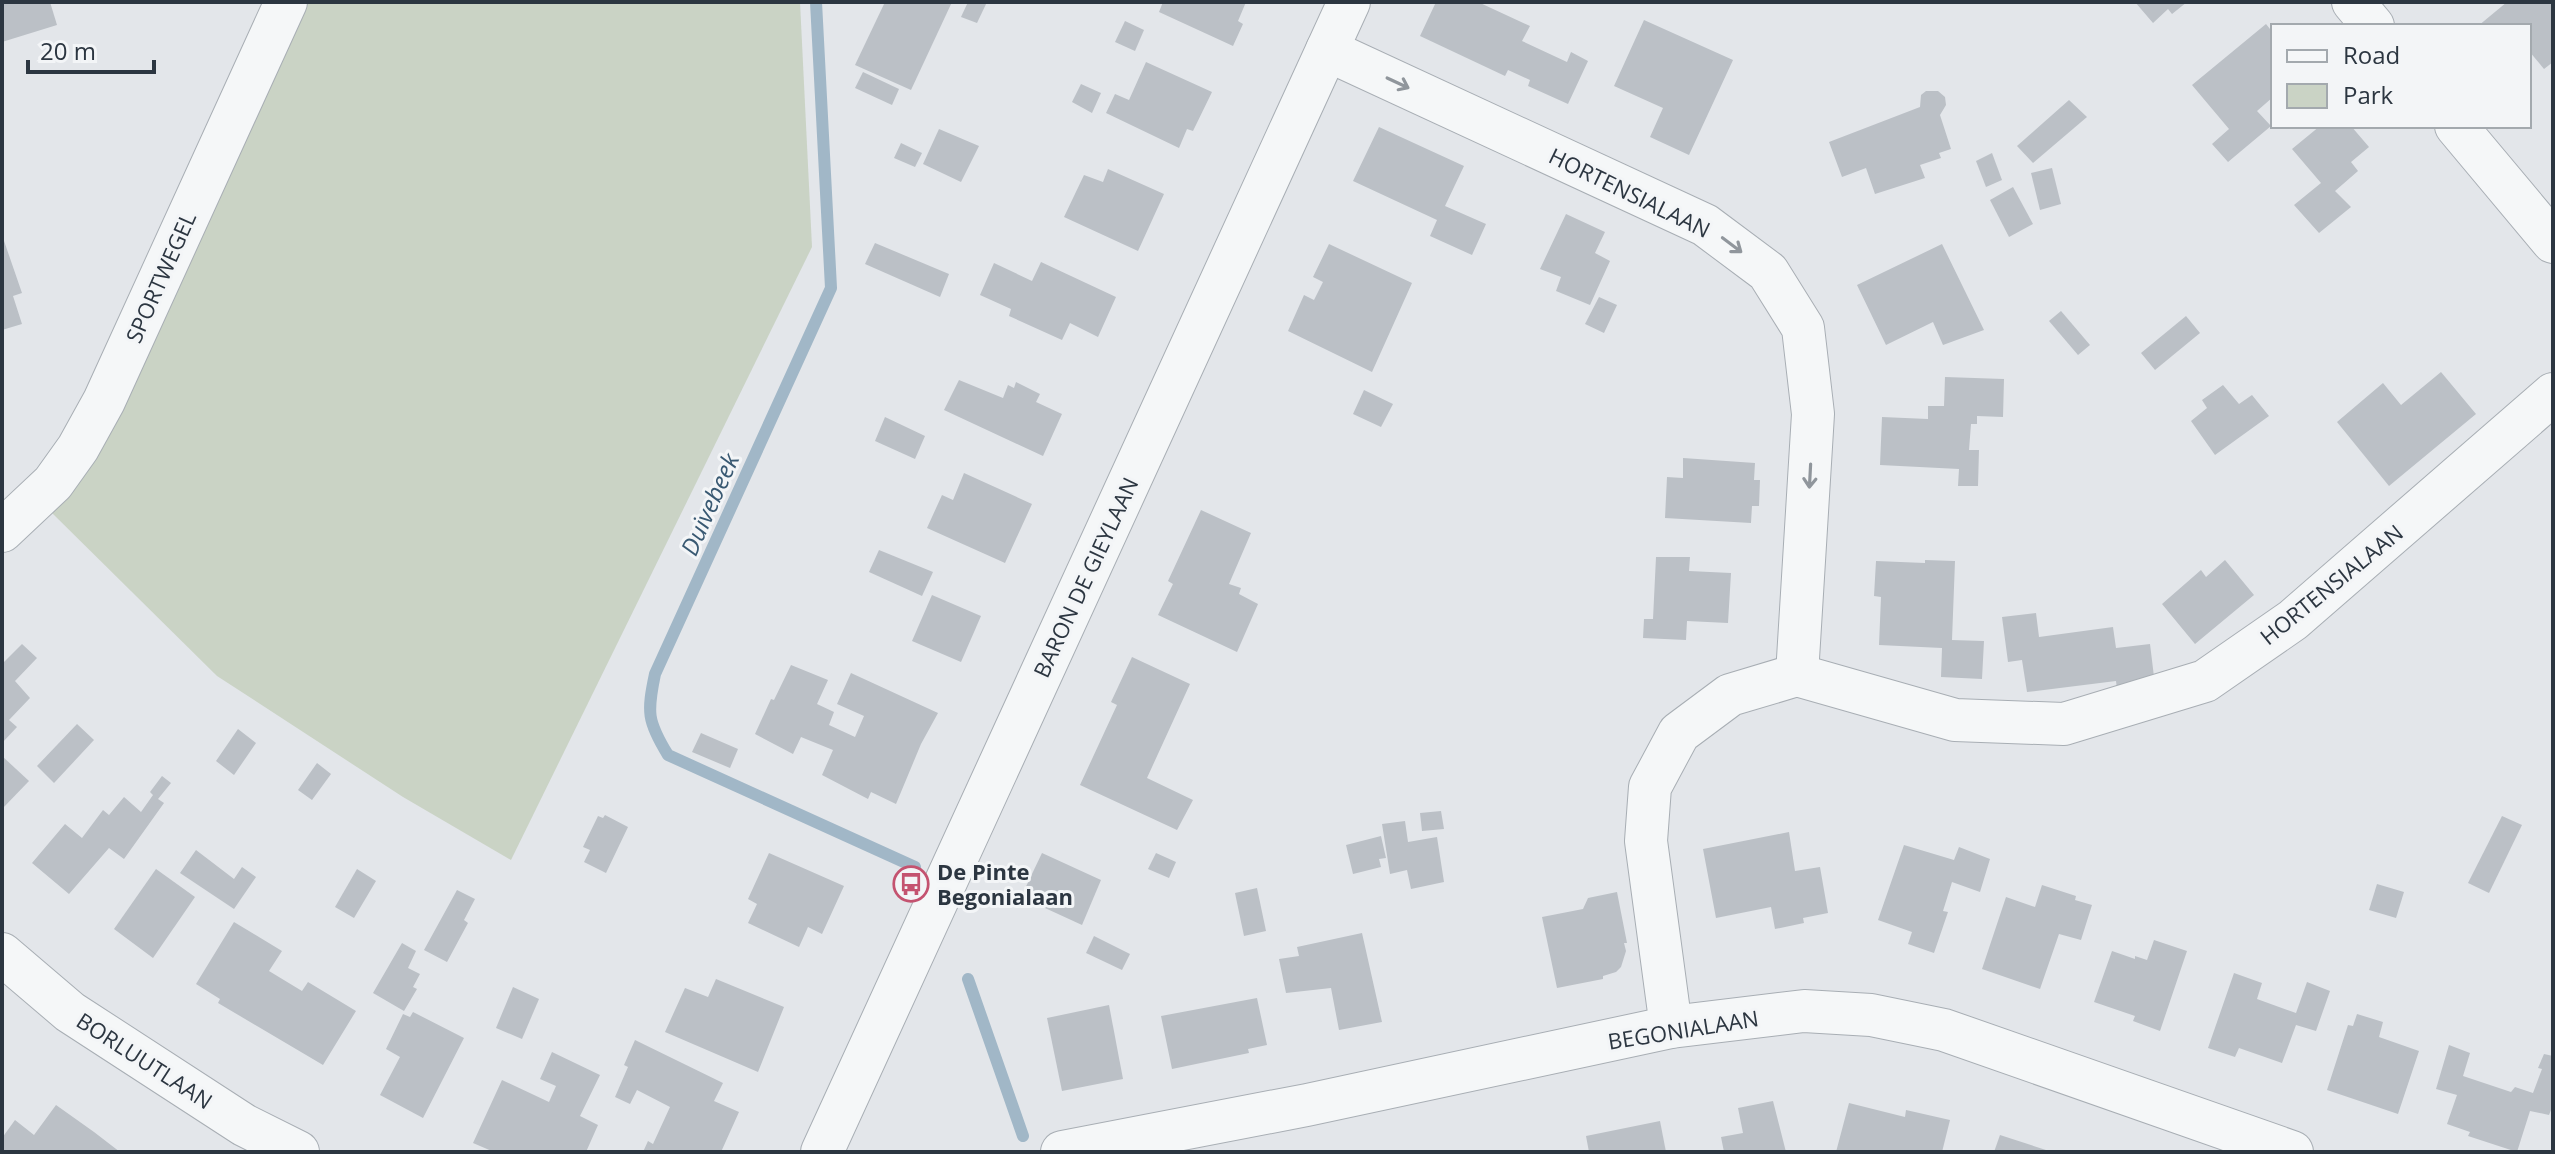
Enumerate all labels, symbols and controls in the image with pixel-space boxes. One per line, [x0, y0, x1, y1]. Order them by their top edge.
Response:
scale bar [28, 24, 154, 74]
legend [2271, 24, 2531, 128]
text: 20 m [40, 34, 96, 67]
text: Road [2343, 38, 2400, 71]
one-way arrow [1386, 76, 1410, 91]
text: Park [2343, 78, 2394, 111]
street label: HORTENSIALAAN [1544, 140, 1716, 244]
street label: SPORTWEGEL [118, 207, 202, 347]
one-way arrow [1721, 236, 1742, 253]
water label: Duivebeek [672, 447, 747, 560]
one-way arrow [1802, 462, 1817, 489]
street label: BARON DE GIEYLAAN [1025, 472, 1145, 682]
street label: HORTENSIALAAN [2253, 517, 2409, 651]
place label: De Pinte Begonialaan [937, 856, 1073, 911]
bus stop icon: De Pinte Begonialaan [892, 865, 930, 903]
street label: BEGONIALAAN [1606, 1002, 1760, 1056]
street label: BORLUUTLAAN [71, 1005, 219, 1115]

